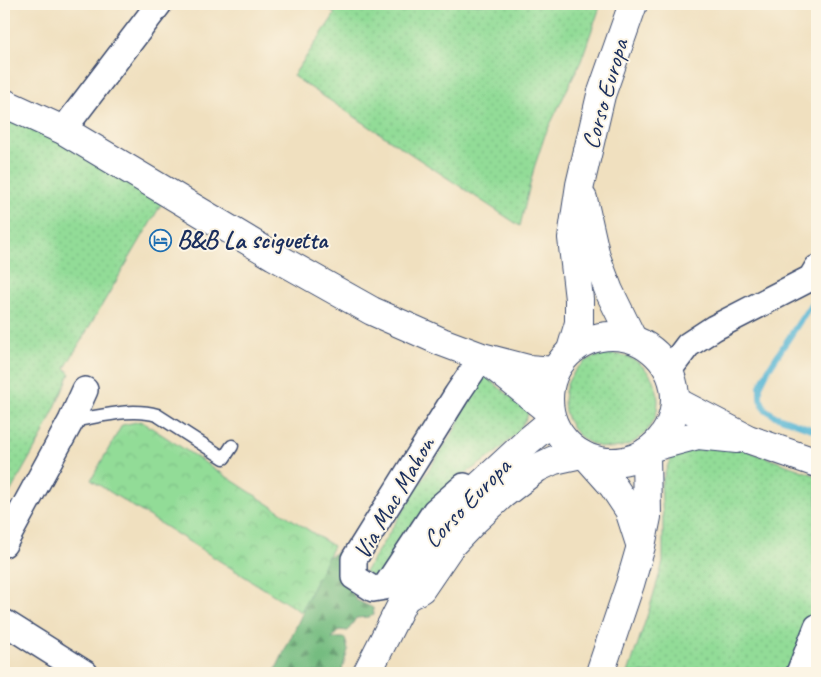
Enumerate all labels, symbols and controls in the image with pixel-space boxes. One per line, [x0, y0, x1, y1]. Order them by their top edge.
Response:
street label: Corso Europa [574, 33, 636, 153]
place label: B&B La sciguetta [177, 224, 329, 256]
hotel icon: B&B La sciguetta [149, 228, 173, 252]
street label: Via Mac Mahon [346, 429, 443, 565]
street label: Corso Europa [416, 450, 519, 555]

